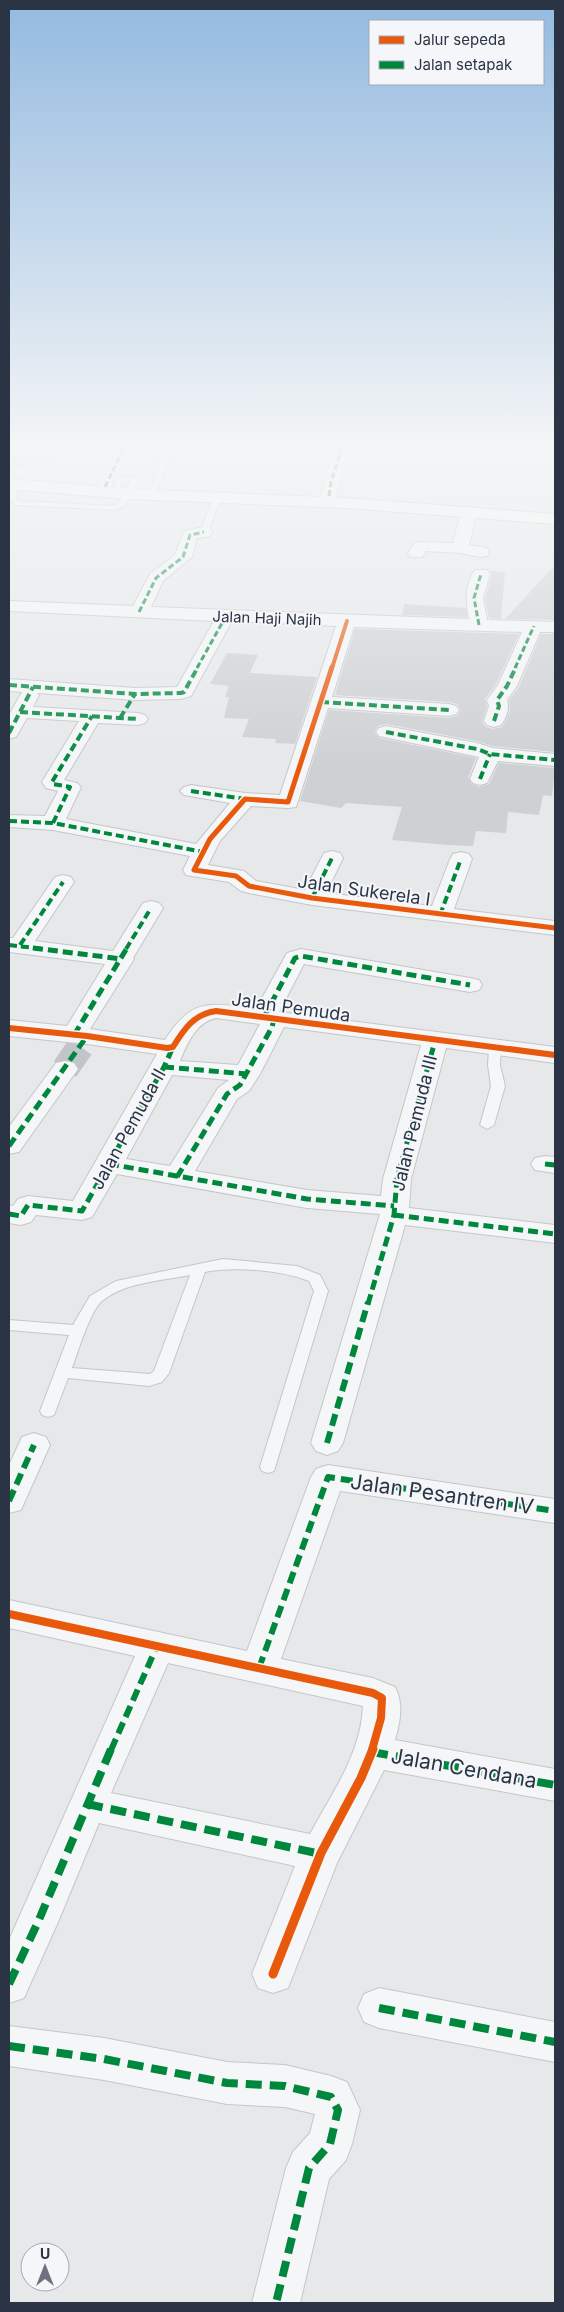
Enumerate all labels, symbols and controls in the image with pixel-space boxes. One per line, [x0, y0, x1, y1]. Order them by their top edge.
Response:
legend [369, 20, 544, 85]
text: Jalur sepeda [414, 30, 506, 49]
text: Jalan setapak [414, 55, 513, 74]
street label: Jalan Haji Najih [212, 607, 322, 629]
street label: Jalan Sukerela I [296, 870, 432, 910]
street label: Jalan Pemuda [230, 988, 352, 1026]
street label: Jalan Pemuda III [387, 1053, 441, 1193]
street label: Jalan Pemuda II [86, 1065, 170, 1193]
street label: Jalan Pesantren IV [349, 1469, 535, 1519]
street label: Jalan Cendana [389, 1743, 539, 1793]
north arrow [20, 2242, 70, 2292]
text: U [40, 2245, 50, 2262]

